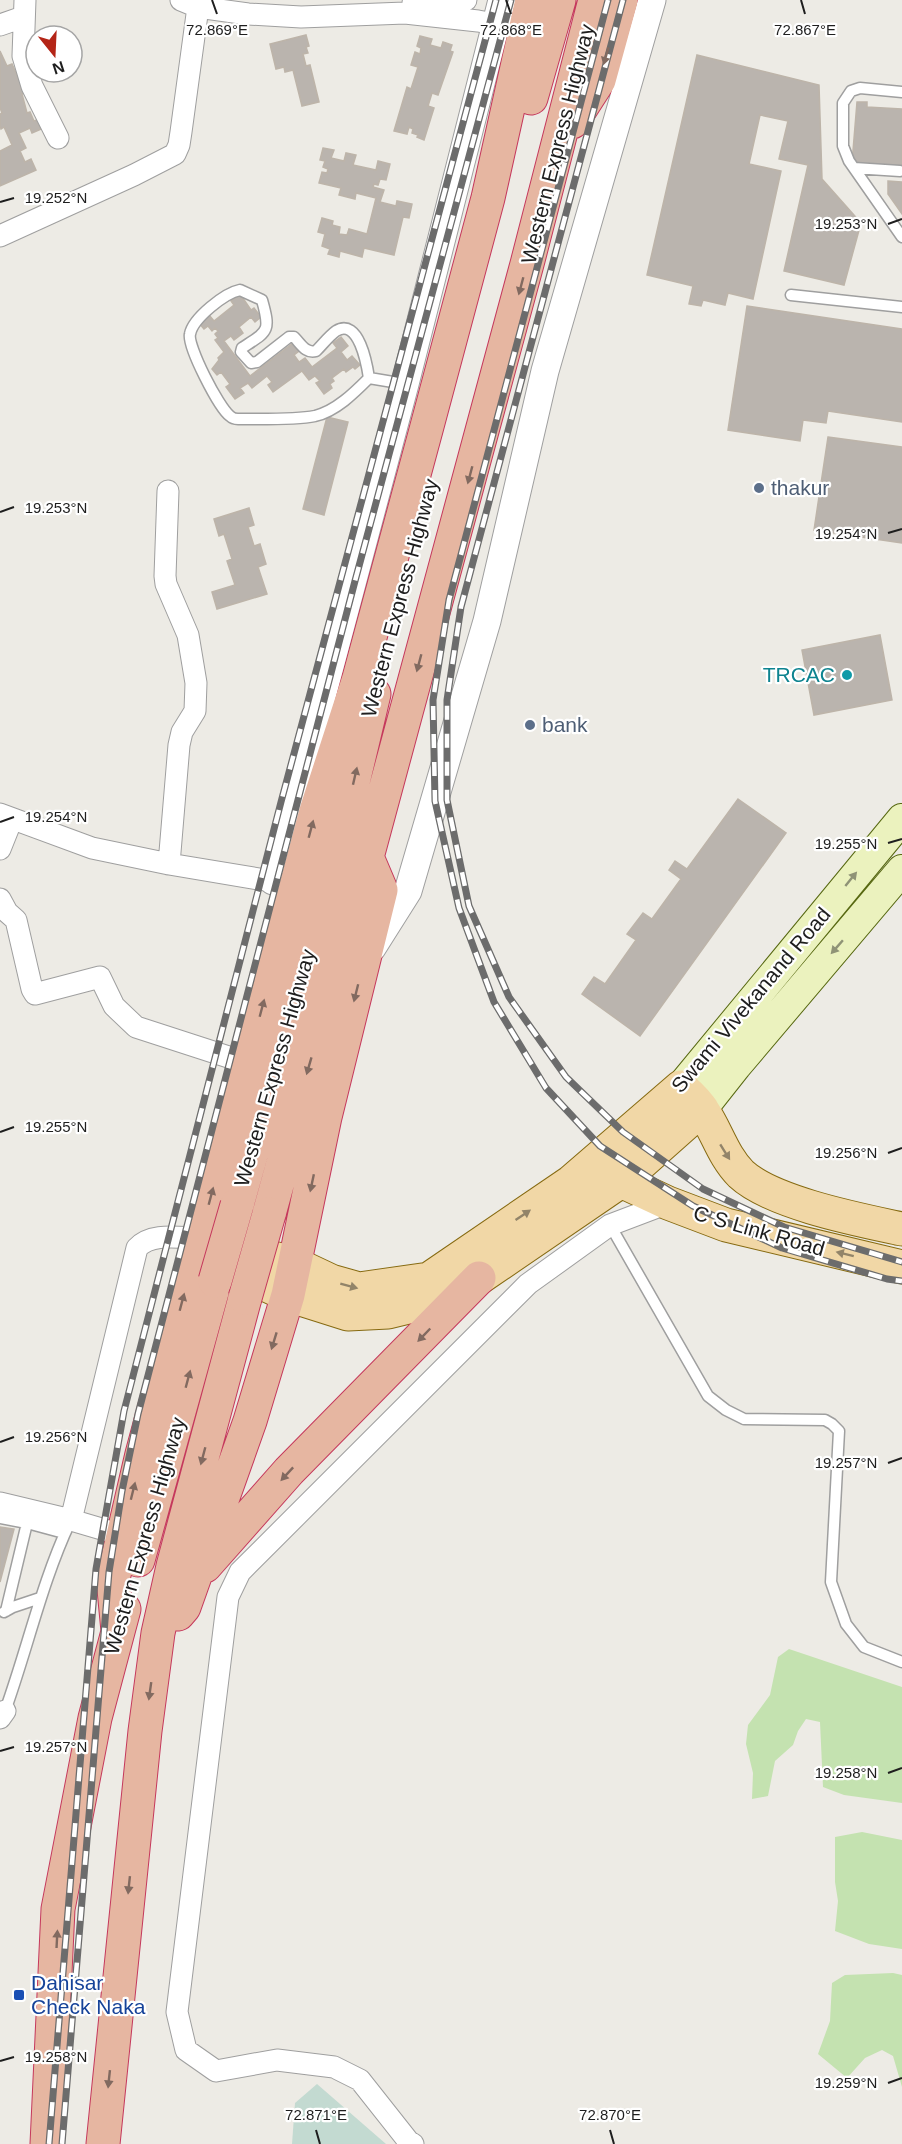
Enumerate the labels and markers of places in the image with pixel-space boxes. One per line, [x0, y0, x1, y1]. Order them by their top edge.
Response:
place label: thakur [771, 476, 829, 499]
marker: thakur [752, 481, 766, 495]
place label: TRCAC [763, 663, 835, 686]
marker: TRCAC [840, 668, 854, 682]
place label: bank [542, 713, 588, 736]
marker: bank [523, 718, 537, 732]
place label: Dahisar Check Naka [31, 1971, 146, 2018]
marker: Dahisar Check Naka [12, 1988, 26, 2002]

